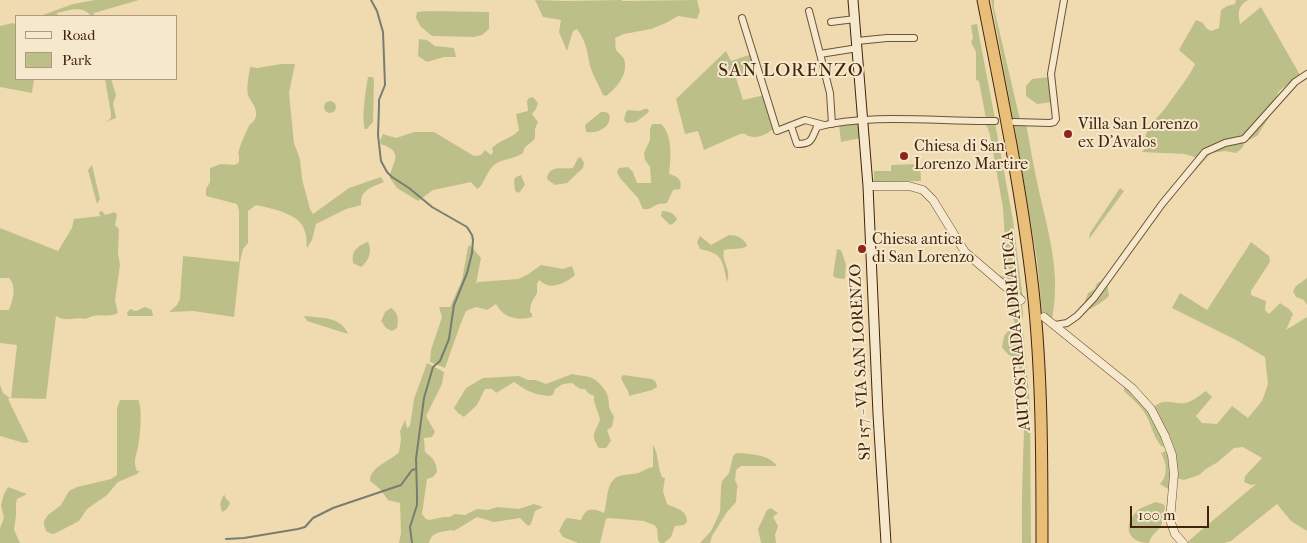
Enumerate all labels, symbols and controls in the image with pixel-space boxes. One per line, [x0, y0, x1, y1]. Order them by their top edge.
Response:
legend [15, 15, 178, 80]
text: Road [62, 26, 95, 44]
text: Park [62, 51, 92, 69]
district label: SAN LORENZO [717, 60, 865, 82]
place label: Villa San Lorenzo ex D'Avalos [1078, 115, 1198, 153]
marker: Villa San Lorenzo ex D'Avalos [1062, 128, 1074, 140]
place label: Chiesa di San Lorenzo Martire [914, 137, 1028, 175]
marker: Chiesa di San Lorenzo Martire [898, 150, 910, 162]
place label: Chiesa antica di San Lorenzo [872, 230, 974, 268]
street label: AUTOSTRADA ADRIATICA [999, 230, 1035, 432]
marker: Chiesa antica di San Lorenzo [856, 243, 868, 255]
street label: SP 157 - VIA SAN LORENZO [846, 263, 876, 461]
scale bar [1132, 496, 1211, 528]
text: 100 m [1138, 506, 1176, 524]

